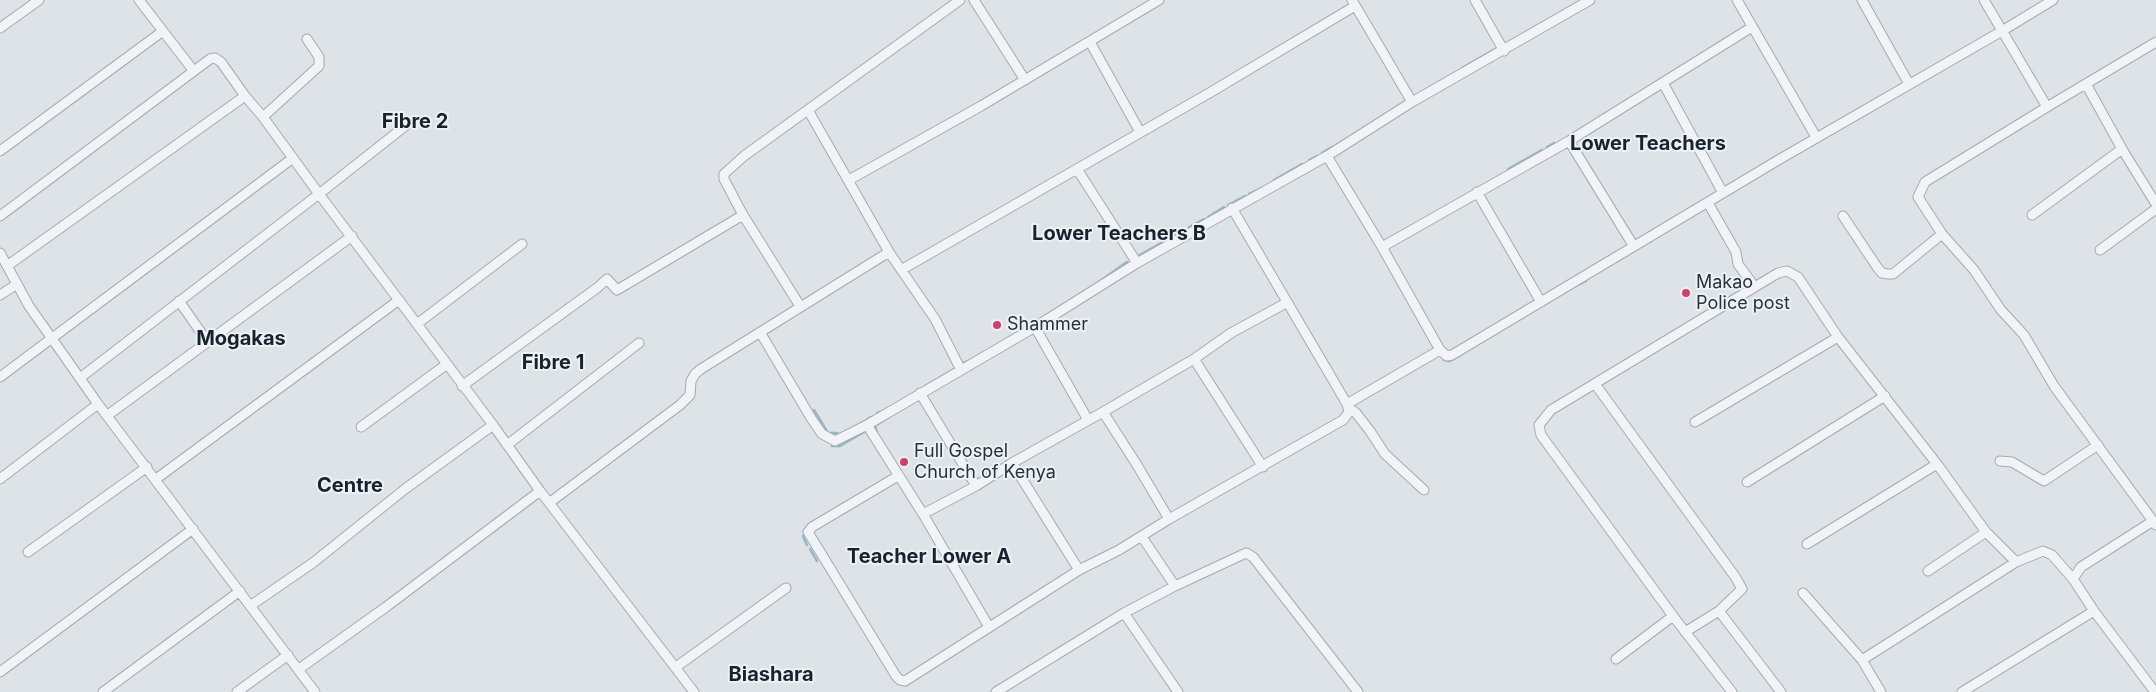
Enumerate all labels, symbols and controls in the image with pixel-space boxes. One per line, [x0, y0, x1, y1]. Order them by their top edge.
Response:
district label: Fibre 2 [382, 110, 448, 134]
district label: Lower Teachers [1570, 132, 1726, 156]
district label: Lower Teachers B [1032, 222, 1206, 246]
place label: Makao Police post [1696, 272, 1790, 314]
marker: Makao Police post [1680, 287, 1692, 299]
place label: Shammer [1007, 314, 1088, 336]
marker: Shammer [991, 319, 1003, 331]
district label: Mogakas [196, 327, 286, 351]
district label: Fibre 1 [522, 351, 584, 375]
place label: Full Gospel Church of Kenya [914, 441, 1056, 484]
marker: Full Gospel Church of Kenya [898, 456, 910, 468]
district label: Centre [317, 474, 383, 498]
district label: Teacher Lower A [847, 545, 1011, 569]
district label: Biashara [728, 663, 814, 687]

